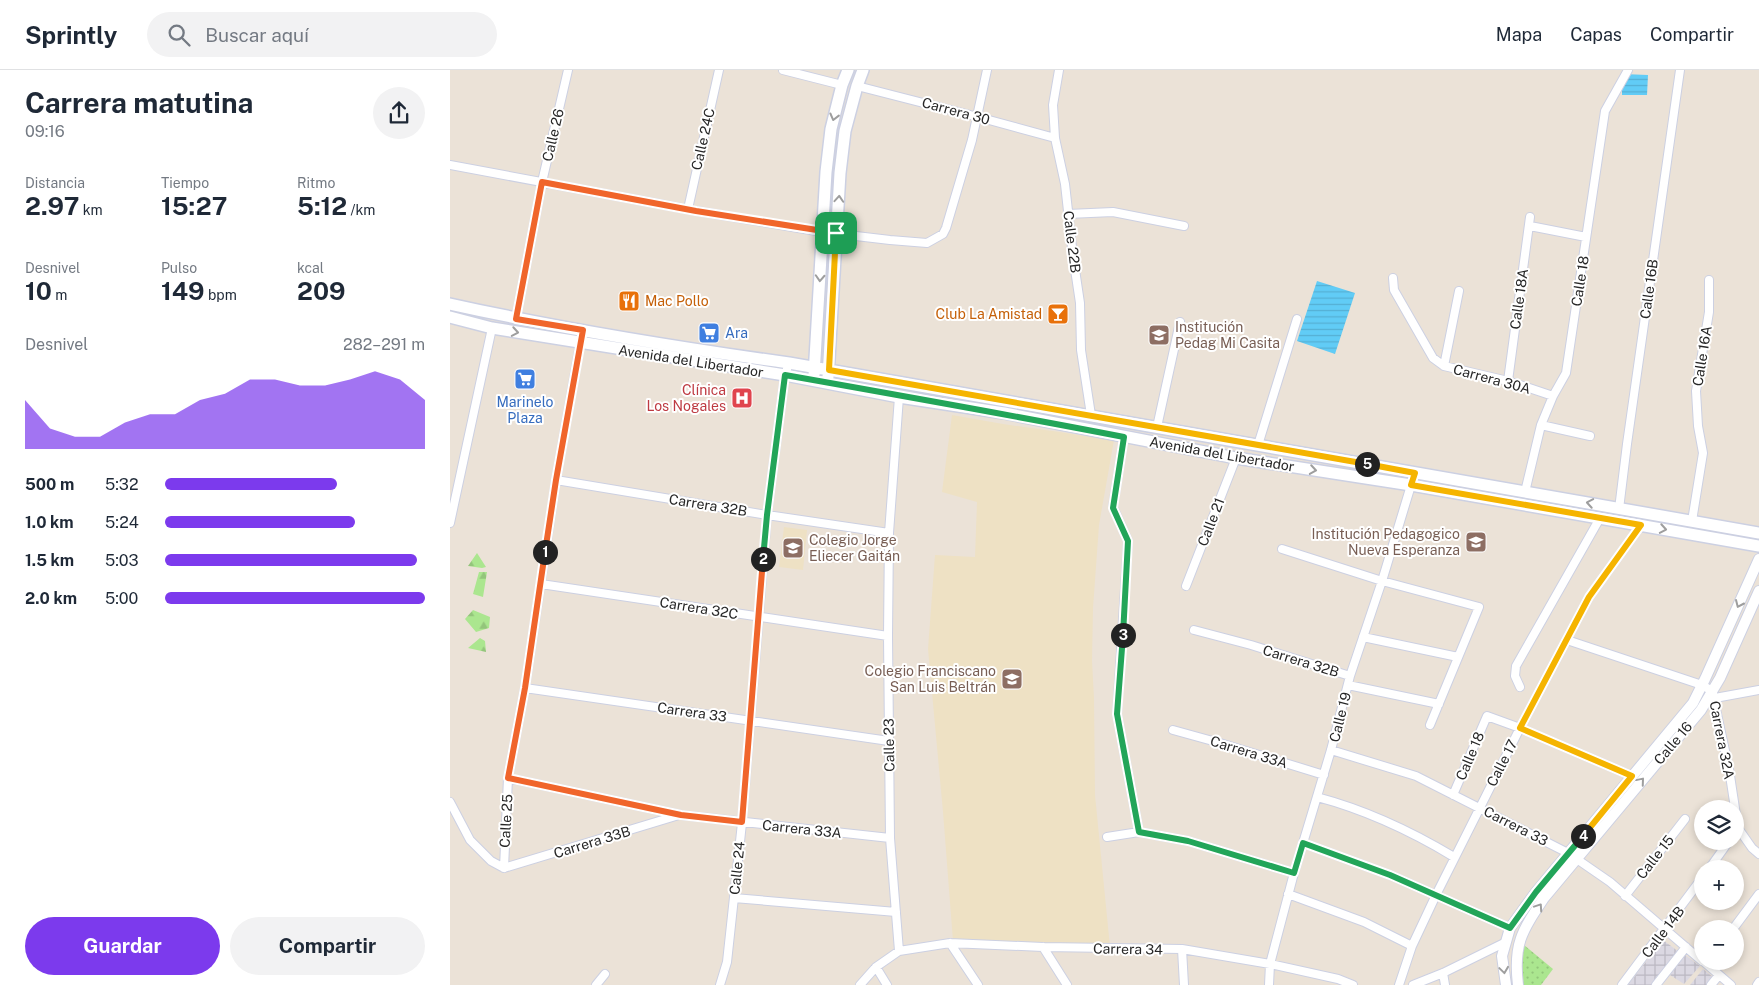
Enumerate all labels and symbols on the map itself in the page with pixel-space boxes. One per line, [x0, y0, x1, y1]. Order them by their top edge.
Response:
street label: Carrera 30 [920, 94, 992, 128]
street label: Calle 24C [688, 106, 718, 172]
street label: Calle 26 [539, 107, 567, 163]
one-way arrow [829, 112, 840, 121]
one-way arrow [833, 195, 844, 203]
street label: Calle 22B [1060, 210, 1084, 274]
pin [815, 212, 857, 254]
street label: Calle 18 [1568, 254, 1592, 308]
street label: Calle 16B [1637, 258, 1661, 320]
street label: Calle 18A [1507, 268, 1531, 330]
one-way arrow [814, 274, 825, 282]
restaurant icon: Mac Pollo [617, 289, 641, 313]
place label: Mac Pollo [645, 293, 709, 309]
bar icon: Club La Amistad [1046, 302, 1070, 326]
place label: Club La Amistad [936, 306, 1042, 322]
place label: Institución Pedag Mi Casita [1175, 319, 1280, 351]
supermarket icon: Ara [697, 321, 721, 345]
school or university icon: Institución Pedag Mi Casita [1147, 323, 1171, 347]
place label: Ara [725, 325, 748, 341]
street label: Calle 16A [1689, 325, 1715, 387]
one-way arrow [510, 326, 519, 336]
street label: Avenida del Libertador [617, 342, 765, 380]
street label: Carrera 30A [1451, 361, 1533, 397]
supermarket icon: Marinelo Plaza [513, 367, 537, 391]
place label: Clínica Los Nogales [646, 382, 726, 414]
hospital icon: Clínica Los Nogales [730, 386, 754, 410]
place label: Marinelo Plaza [497, 394, 554, 426]
street label: Avenida del Libertador [1148, 433, 1296, 475]
pin: 5 [1354, 452, 1380, 476]
one-way arrow [1308, 464, 1317, 474]
street label: Carrera 32B [668, 491, 748, 519]
street label: Calle 21 [1194, 496, 1228, 548]
one-way arrow [1586, 499, 1595, 509]
one-way arrow [1658, 523, 1667, 534]
place label: Institución Pedagogico Nueva Esperanza [1311, 526, 1460, 558]
school or university icon: Institución Pedagogico Nueva Esperanza [1464, 530, 1488, 554]
place label: Colegio Jorge Eliecer Gaitán [809, 532, 900, 564]
school or university icon: Colegio Jorge Eliecer Gaitán [781, 536, 805, 560]
pin: 1 [532, 540, 558, 564]
pin: 2 [750, 546, 776, 572]
street label: Carrera 32C [659, 594, 739, 622]
one-way arrow [1735, 599, 1746, 608]
pin: 3 [1110, 622, 1136, 648]
street label: Carrera 32B [1261, 642, 1341, 680]
place label: Colegio Franciscano San Luis Beltrán [865, 663, 996, 695]
school or university icon: Colegio Franciscano San Luis Beltrán [1000, 667, 1024, 691]
street label: Calle 19 [1326, 690, 1354, 744]
street label: Carrera 33 [656, 699, 728, 725]
street label: Carrera 32A [1707, 699, 1737, 781]
street label: Calle 23 [881, 718, 897, 772]
street label: Calle 16 [1651, 718, 1696, 768]
street label: Calle 18 [1453, 729, 1487, 783]
street label: Carrera 33A [1208, 733, 1290, 771]
street label: Calle 17 [1483, 737, 1521, 789]
one-way arrow [1636, 778, 1645, 787]
street label: Calle 25 [497, 794, 515, 848]
street label: Carrera 33 [1481, 803, 1551, 849]
street label: Carrera 33A [761, 817, 843, 841]
street label: Carrera 33B [552, 823, 632, 861]
pin: 4 [1570, 824, 1596, 848]
street label: Calle 15 [1633, 832, 1677, 882]
street label: Calle 24 [726, 840, 748, 895]
one-way arrow [1533, 903, 1542, 913]
street label: Calle 14B [1638, 903, 1688, 961]
street label: Carrera 34 [1093, 940, 1163, 958]
one-way arrow [1498, 966, 1509, 974]

